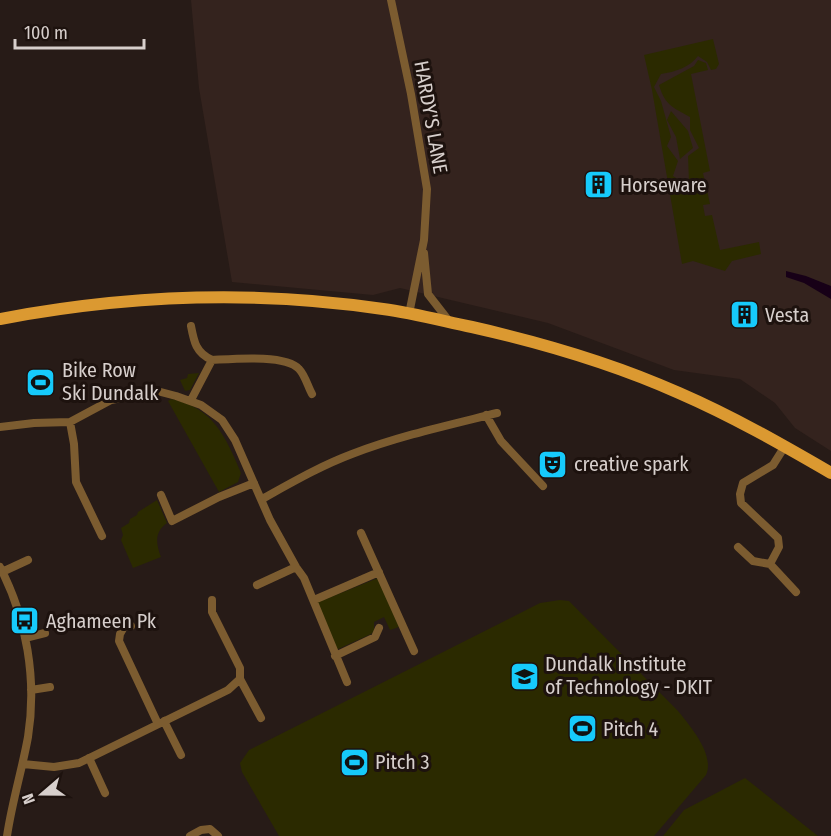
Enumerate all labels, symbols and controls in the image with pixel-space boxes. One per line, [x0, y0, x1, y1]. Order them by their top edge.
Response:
scale bar [15, 12, 144, 50]
text: 100 m [24, 22, 68, 44]
street label: HARDY'S LANE [409, 59, 453, 175]
building icon: Horseware [583, 169, 615, 201]
place label: Horseware [620, 173, 707, 197]
building icon: Vesta [728, 299, 760, 331]
place label: Vesta [765, 303, 809, 327]
place label: Bike Row Ski Dundalk [62, 358, 159, 405]
sports icon: Bike Row Ski Dundalk [25, 366, 57, 398]
theatre icon: creative spark [537, 448, 569, 480]
place label: creative spark [574, 452, 689, 476]
bus stop icon: Aghameen Pk [9, 605, 41, 637]
place label: Aghameen Pk [46, 609, 157, 633]
place label: Dundalk Institute of Technology - DKIT [545, 652, 713, 699]
school or university icon: Dundalk Institute of Technology - DKIT [508, 660, 540, 692]
sports icon: Pitch 4 [566, 713, 598, 745]
place label: Pitch 4 [603, 717, 659, 741]
sports icon: Pitch 3 [338, 746, 370, 778]
place label: Pitch 3 [375, 750, 430, 774]
north arrow [12, 764, 72, 824]
text: N [18, 791, 39, 807]

